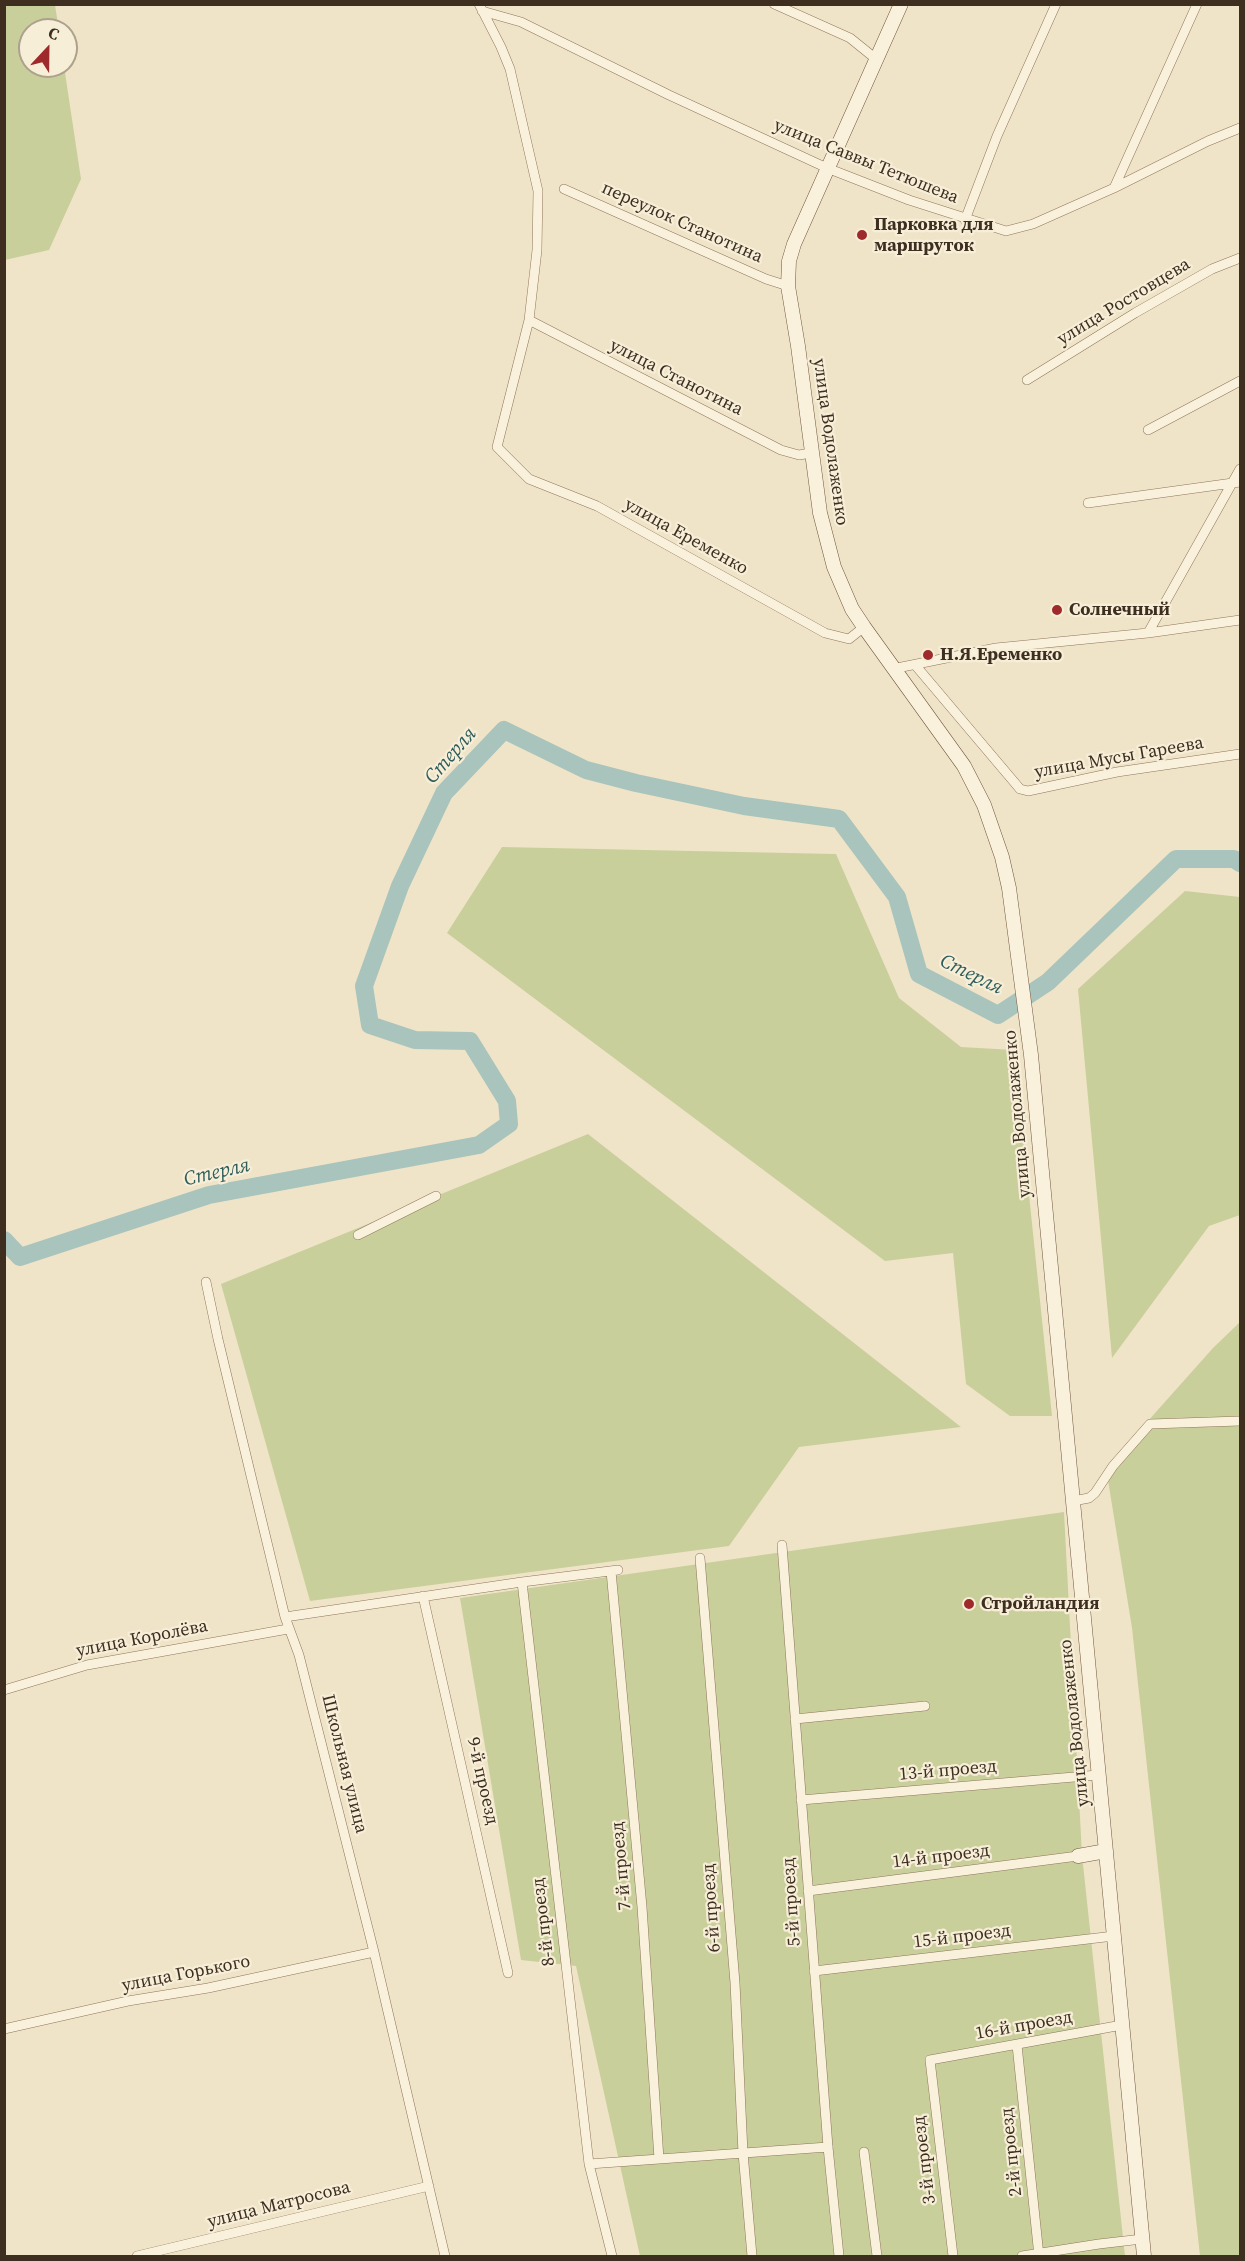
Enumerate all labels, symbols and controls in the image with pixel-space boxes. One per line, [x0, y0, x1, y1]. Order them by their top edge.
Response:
north arrow [18, 18, 78, 78]
text: С [45, 21, 63, 45]
street label: улица Саввы Тетюшева [771, 115, 961, 209]
street label: переулок Станотина [598, 178, 766, 268]
place label: Парковка для маршруток [874, 214, 994, 256]
marker: Парковка для маршруток [855, 228, 869, 242]
street label: улица Ростовцева [1054, 254, 1194, 350]
street label: улица Станотина [606, 335, 746, 421]
street label: улица Водолаженко [808, 357, 852, 527]
street label: улица Еременко [620, 494, 752, 580]
place label: Солнечный [1069, 599, 1170, 621]
marker: Солнечный [1050, 603, 1064, 617]
place label: Н.Я.Еременко [940, 644, 1062, 666]
marker: Н.Я.Еременко [921, 648, 935, 662]
water label: Стерля [420, 723, 482, 789]
street label: улица Мусы Гареева [1033, 732, 1205, 784]
water label: Стерля [936, 950, 1006, 1000]
street label: улица Водолаженко [1000, 1029, 1036, 1199]
water label: Стерля [182, 1154, 252, 1192]
place label: Стройландия [981, 1593, 1100, 1615]
marker: Стройландия [962, 1597, 976, 1611]
street label: улица Королёва [74, 1616, 210, 1662]
street label: улица Водолаженко [1055, 1638, 1095, 1808]
street label: Школьная улица [316, 1692, 372, 1836]
street label: 9-й проезд [461, 1735, 503, 1827]
street label: 13-й проезд [898, 1756, 998, 1786]
street label: 7-й проезд [607, 1821, 637, 1911]
street label: 14-й проезд [891, 1840, 991, 1874]
street label: 5-й проезд [778, 1857, 806, 1947]
street label: 6-й проезд [698, 1863, 726, 1953]
street label: 8-й проезд [528, 1877, 560, 1967]
street label: 15-й проезд [912, 1920, 1012, 1954]
street label: улица Горького [120, 1951, 252, 1997]
street label: 16-й проезд [974, 2007, 1074, 2045]
street label: 2-й проезд [997, 2107, 1027, 2197]
street label: 3-й проезд [909, 2115, 941, 2205]
street label: улица Матросова [205, 2177, 353, 2233]

